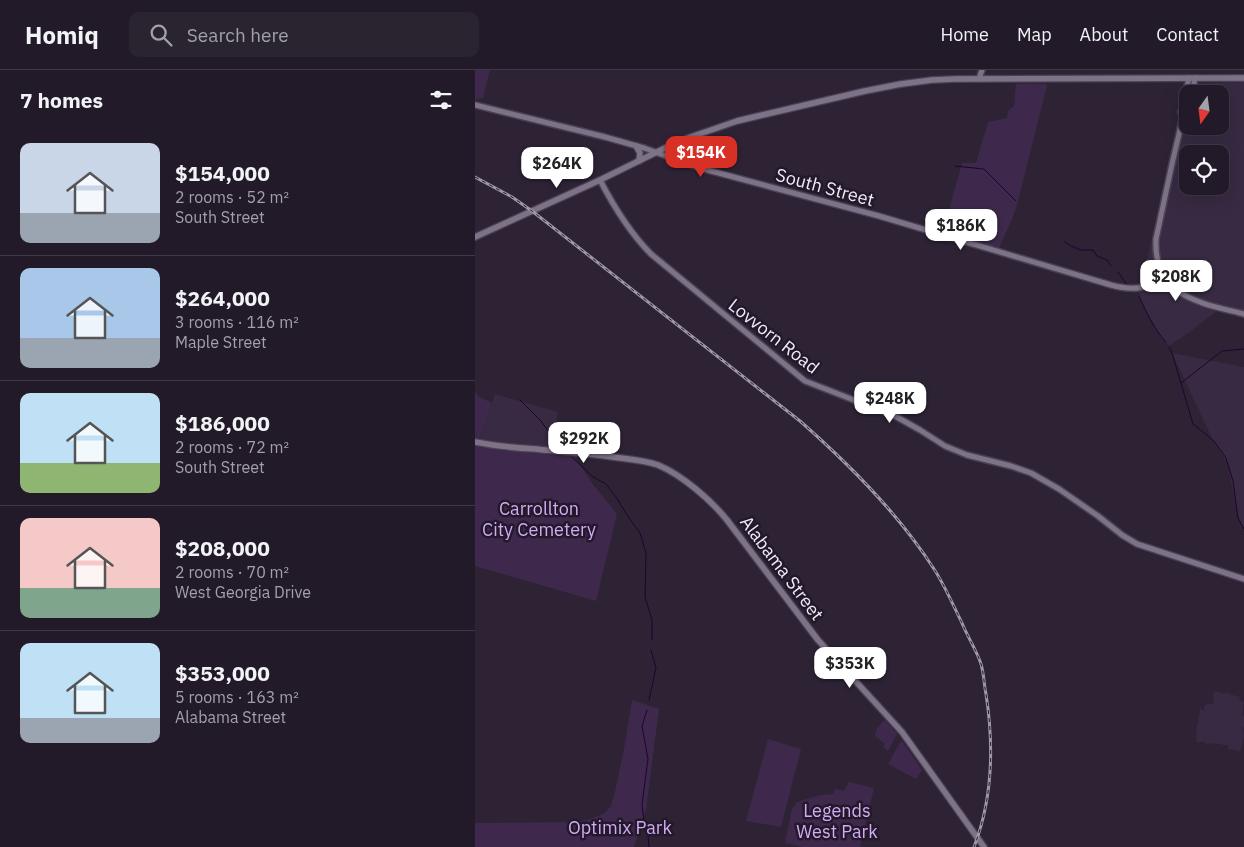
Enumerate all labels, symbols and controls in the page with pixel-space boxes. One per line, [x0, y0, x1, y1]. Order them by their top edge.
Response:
search box [129, 12, 479, 57]
text: Homiq [25, 19, 99, 51]
icon: search [147, 21, 175, 49]
text: Search here [187, 23, 289, 47]
text: Home [941, 23, 989, 46]
text: Map [1017, 23, 1052, 46]
text: About [1080, 23, 1128, 46]
text: Contact [1156, 23, 1219, 46]
north arrow [1179, 85, 1229, 135]
map controls [1179, 85, 1229, 195]
text: 7 homes [20, 86, 103, 114]
icon: filters [427, 86, 455, 114]
pin: $154K [666, 136, 736, 178]
text: $154K [676, 142, 726, 162]
button: locate [1179, 145, 1229, 195]
pin: $264K [522, 146, 592, 189]
text: $264K [532, 153, 582, 173]
text: $154,000 [175, 159, 270, 187]
icon: home [60, 163, 120, 223]
street label: South Street [773, 163, 877, 211]
text: 2 rooms · 52 m² [175, 187, 289, 207]
text: South Street [175, 207, 265, 227]
pin: $186K [926, 208, 996, 251]
text: $186K [936, 215, 986, 235]
pin: $208K [1141, 260, 1211, 302]
text: $208K [1151, 266, 1201, 286]
text: $264,000 [175, 284, 270, 312]
icon: home [60, 288, 120, 348]
street label: Lovvorn Road [724, 293, 824, 379]
text: 3 rooms · 116 m² [175, 312, 299, 332]
text: Maple Street [175, 332, 267, 352]
pin: $248K [855, 382, 925, 424]
text: $248K [865, 388, 915, 408]
text: $186,000 [175, 409, 270, 437]
icon: home [60, 413, 120, 473]
pin: $292K [549, 422, 619, 464]
text: $292K [559, 428, 609, 448]
text: 2 rooms · 72 m² [175, 437, 289, 457]
text: South Street [175, 457, 265, 477]
park label: Carrollton City Cemetery [482, 497, 596, 541]
street label: Alabama Street [735, 511, 829, 625]
text: $208,000 [175, 534, 270, 562]
icon: home [60, 538, 120, 598]
text: 2 rooms · 70 m² [175, 562, 289, 582]
text: West Georgia Drive [175, 582, 311, 602]
pin: $353K [815, 646, 885, 689]
text: $353K [825, 653, 875, 673]
text: $353,000 [175, 659, 270, 687]
icon: home [60, 663, 120, 723]
text: 5 rooms · 163 m² [175, 687, 299, 707]
text: Alabama Street [175, 707, 286, 727]
park label: Legends West Park [796, 799, 878, 843]
park label: Optimix Park [568, 816, 672, 839]

